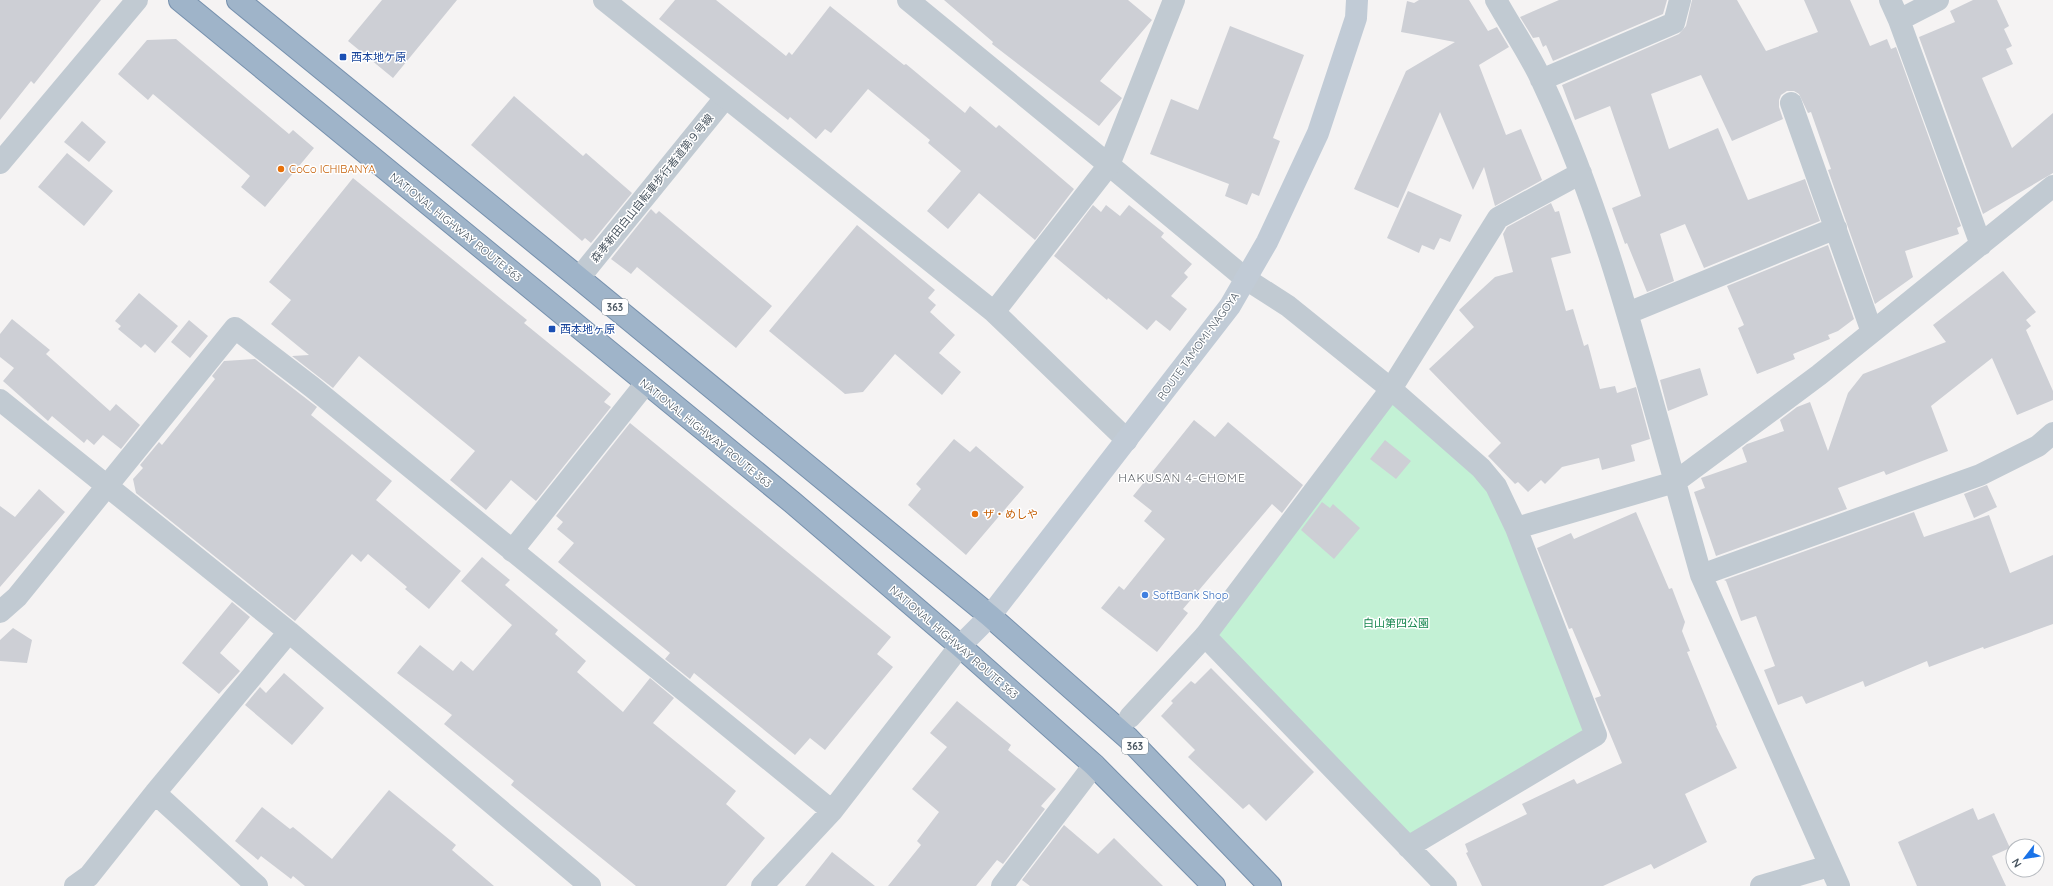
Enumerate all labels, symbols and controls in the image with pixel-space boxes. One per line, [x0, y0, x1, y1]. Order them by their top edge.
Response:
place label: 西本地ケ原 [351, 50, 406, 64]
marker: 西本地ケ原 [338, 52, 348, 62]
street label: 森孝新田白山自転車歩行者道第９号線 [588, 111, 716, 265]
place label: CoCo ICHIBANYA [289, 162, 375, 176]
marker: CoCo ICHIBANYA [276, 164, 286, 174]
street label: NATIONAL HIGHWAY ROUTE 363 [387, 169, 525, 285]
street label: ROUTE TAMOMI-NAGOYA [1154, 289, 1242, 403]
road number: 363 [602, 299, 628, 315]
place label: 西本地ヶ原 [560, 322, 615, 336]
marker: 西本地ヶ原 [547, 324, 557, 334]
street label: NATIONAL HIGHWAY ROUTE 363 [637, 375, 775, 491]
district label: HAKUSAN 4-CHOME [1118, 470, 1246, 485]
place label: ザ・めしや [983, 507, 1038, 521]
marker: ザ・めしや [970, 509, 980, 519]
street label: NATIONAL HIGHWAY ROUTE 363 [887, 582, 1021, 702]
place label: SoftBank Shop [1153, 588, 1229, 602]
marker: SoftBank Shop [1140, 590, 1150, 600]
park label: 白山第四公園 [1363, 616, 1429, 630]
road number: 363 [1122, 738, 1148, 754]
north arrow [2005, 838, 2045, 878]
text: N [2008, 856, 2025, 870]

